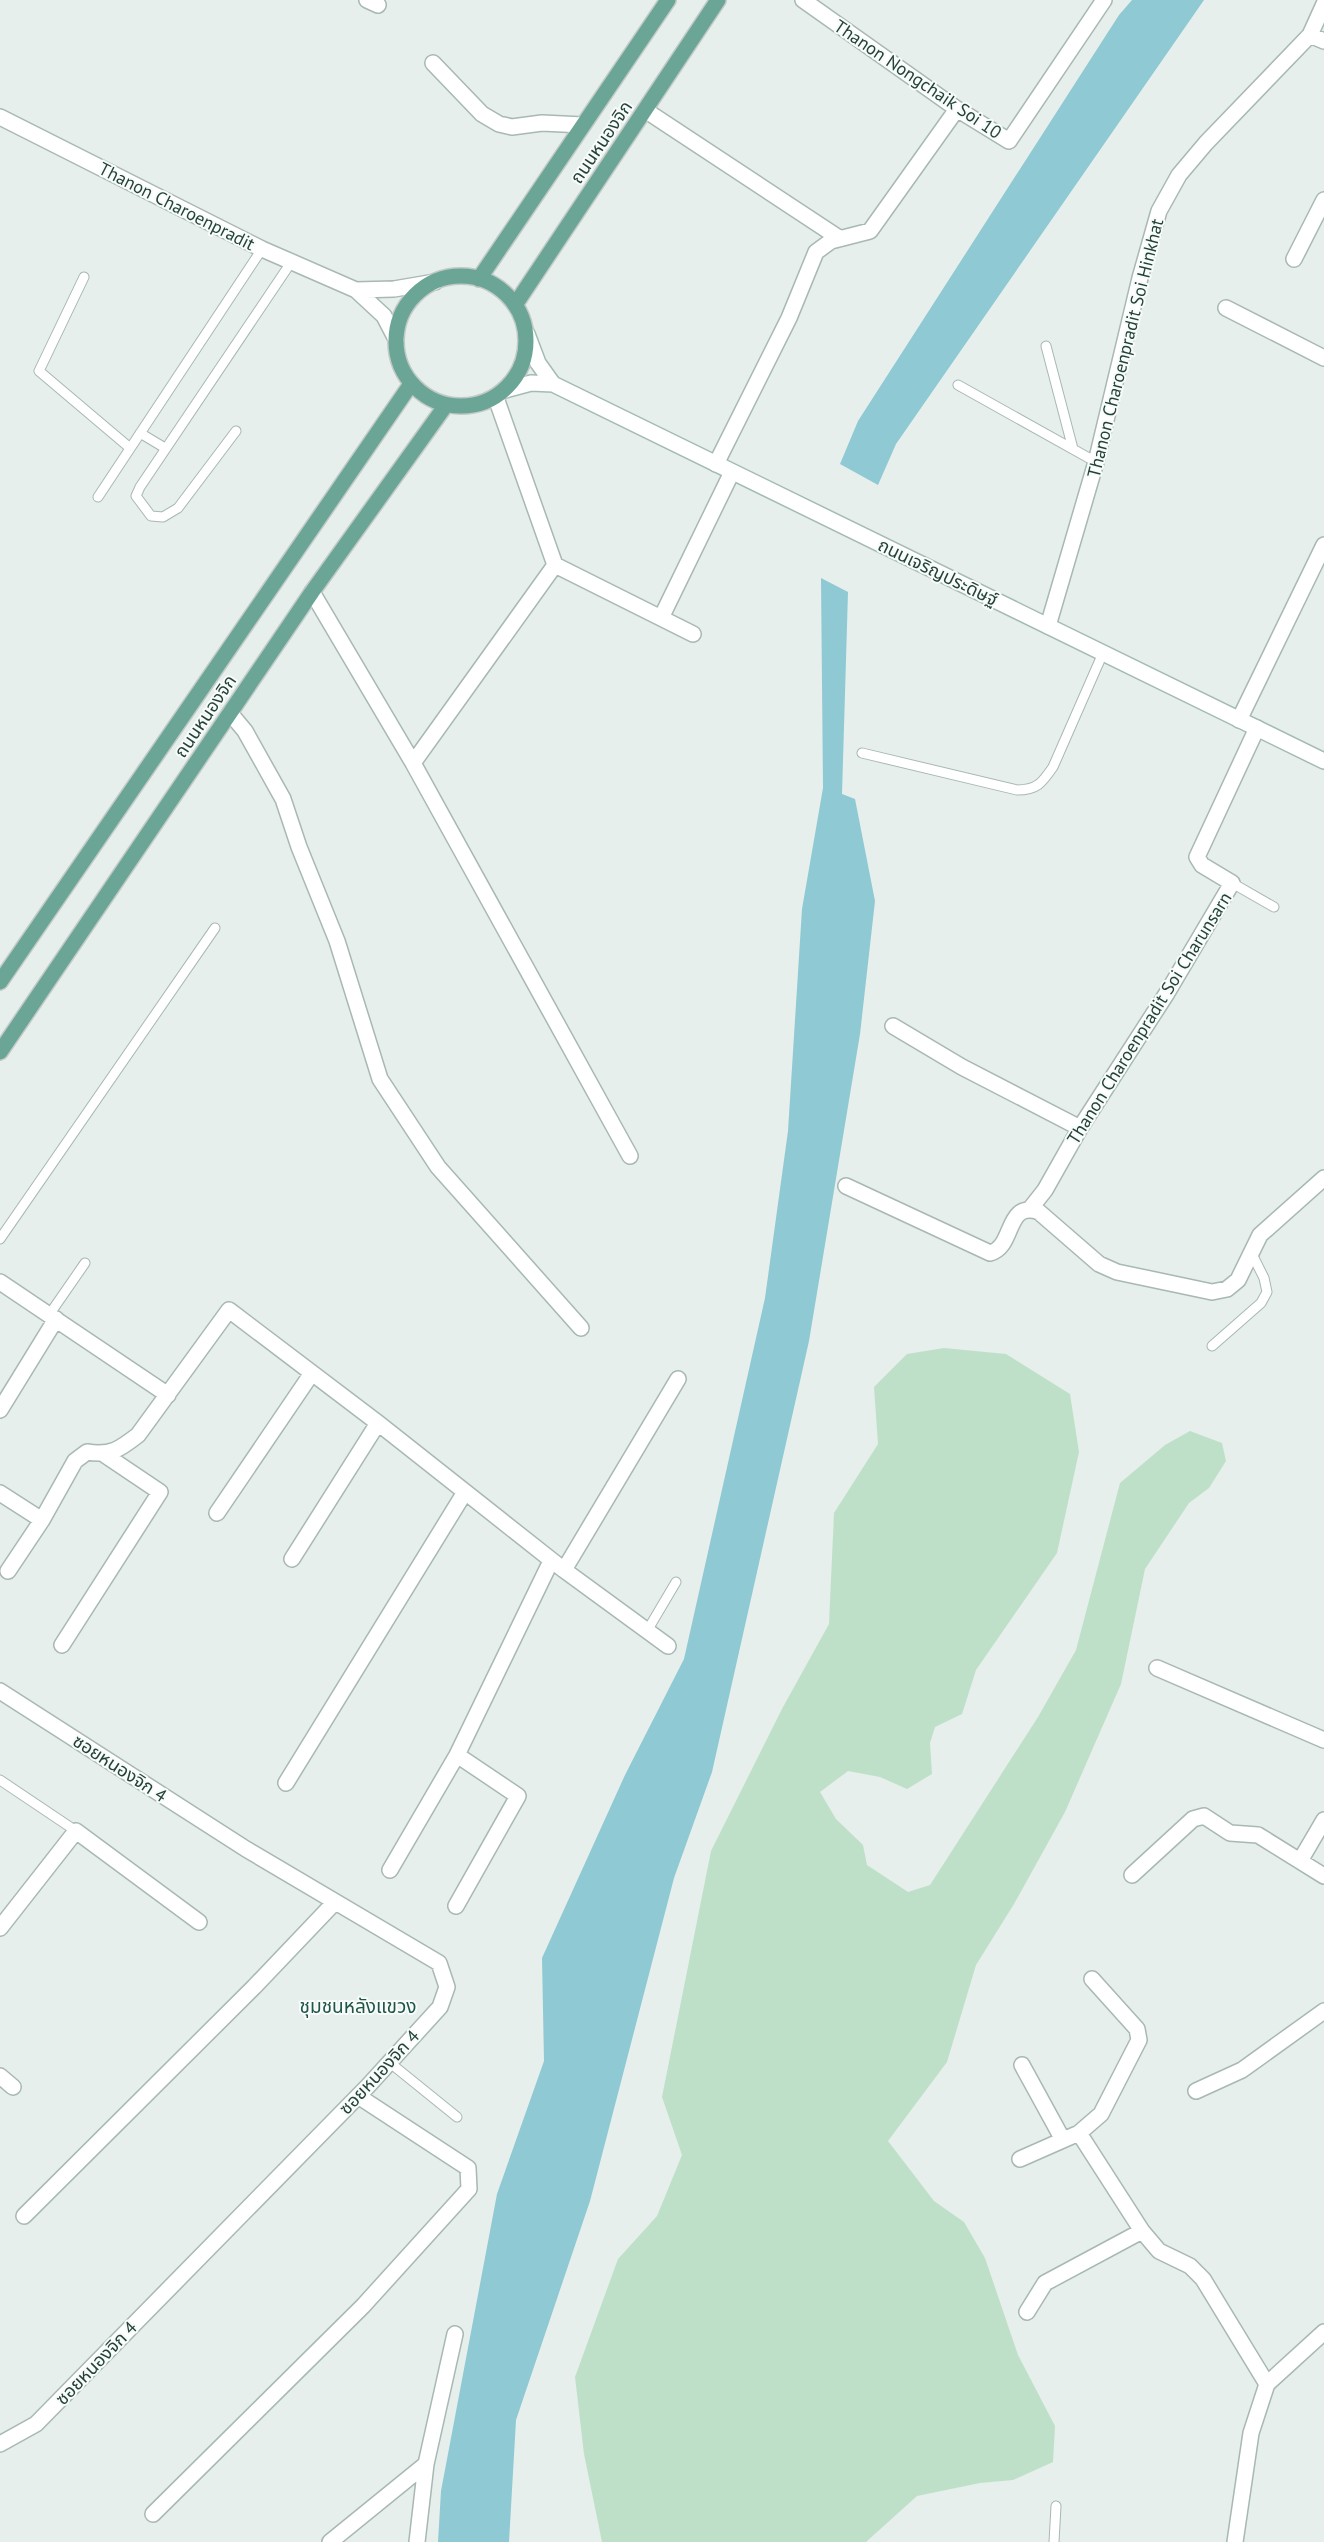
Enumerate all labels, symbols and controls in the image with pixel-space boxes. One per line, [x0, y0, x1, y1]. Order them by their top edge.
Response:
street label: Thanon Nongchaik Soi 10 [830, 14, 1006, 144]
street label: ถนนหนองจิก [565, 96, 637, 188]
street label: Thanon Charoenpradit [95, 157, 259, 255]
street label: Thanon Charoenpradit Soi Hinkhat [1082, 216, 1168, 480]
street label: ถนนเจริญประดิษฐ์ [874, 533, 1002, 611]
street label: ถนนหนองจิก [169, 670, 241, 762]
street label: Thanon Charoenpradit Soi Charunsarn [1062, 888, 1236, 1148]
street label: ซอยหนองจิก 4 [69, 1729, 172, 1807]
district label: ชุมชนหลังแขวง [300, 1994, 416, 2018]
street label: ซอยหนองจิก 4 [334, 2025, 424, 2119]
street label: ซอยหนองจิก 4 [50, 2316, 142, 2410]

